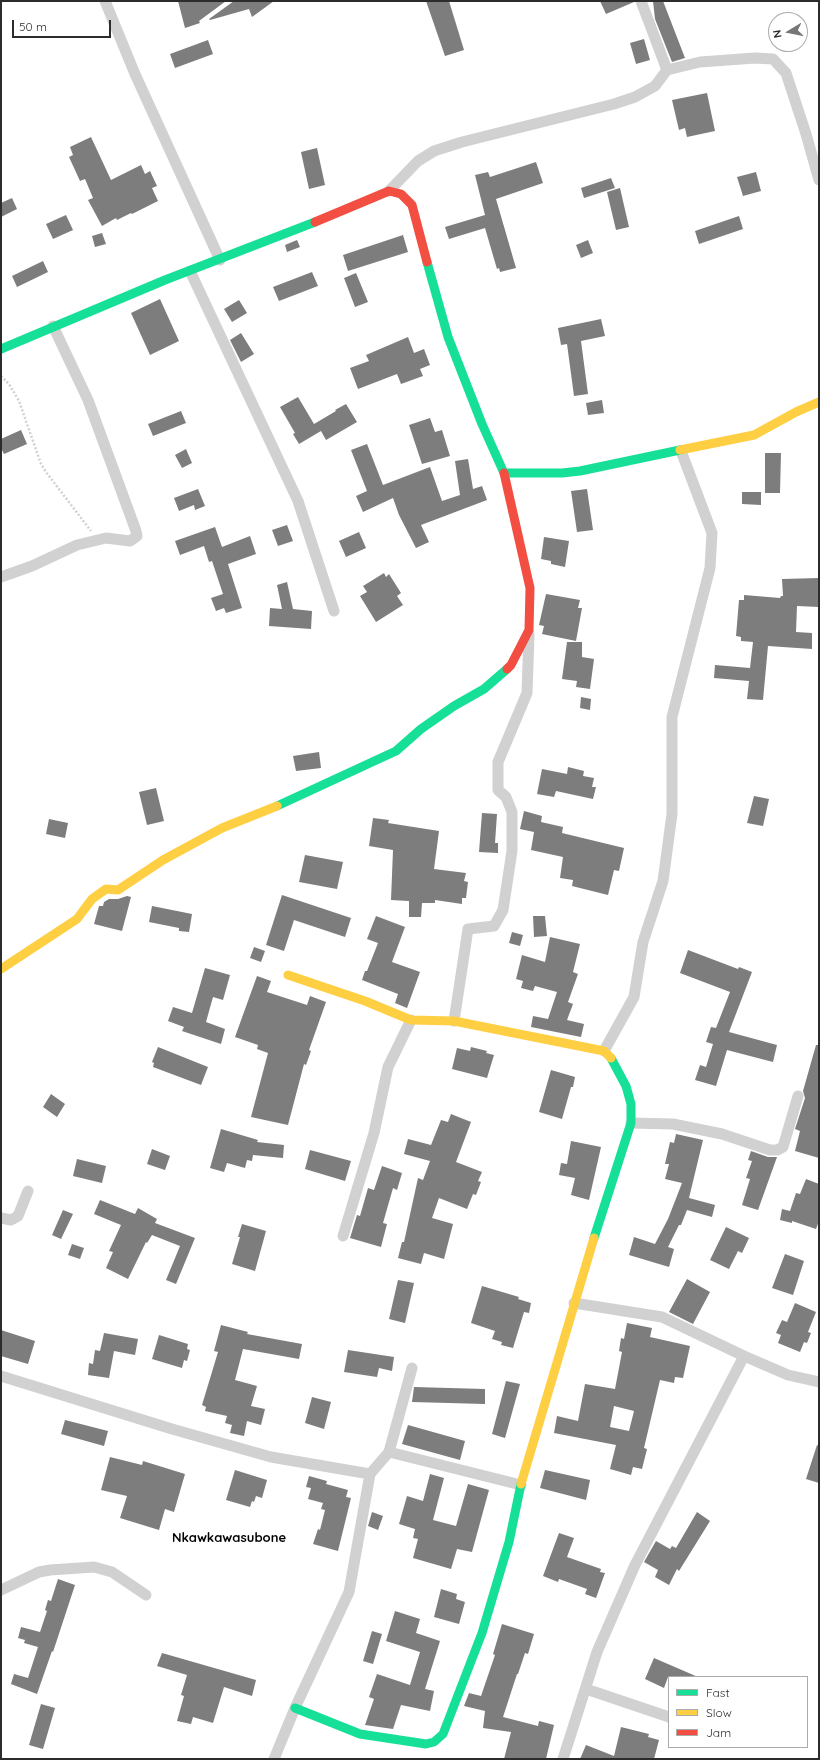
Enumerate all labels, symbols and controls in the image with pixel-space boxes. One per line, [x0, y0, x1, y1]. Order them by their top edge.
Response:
scale bar [14, 12, 113, 38]
north arrow [768, 12, 808, 52]
text: 50 m [19, 19, 47, 34]
text: N [770, 29, 785, 39]
district label: Nkawkawasubone [172, 1530, 286, 1546]
legend [668, 1676, 808, 1748]
text: Fast [706, 1685, 730, 1700]
text: Slow [706, 1705, 732, 1720]
text: Jam [706, 1725, 731, 1740]

